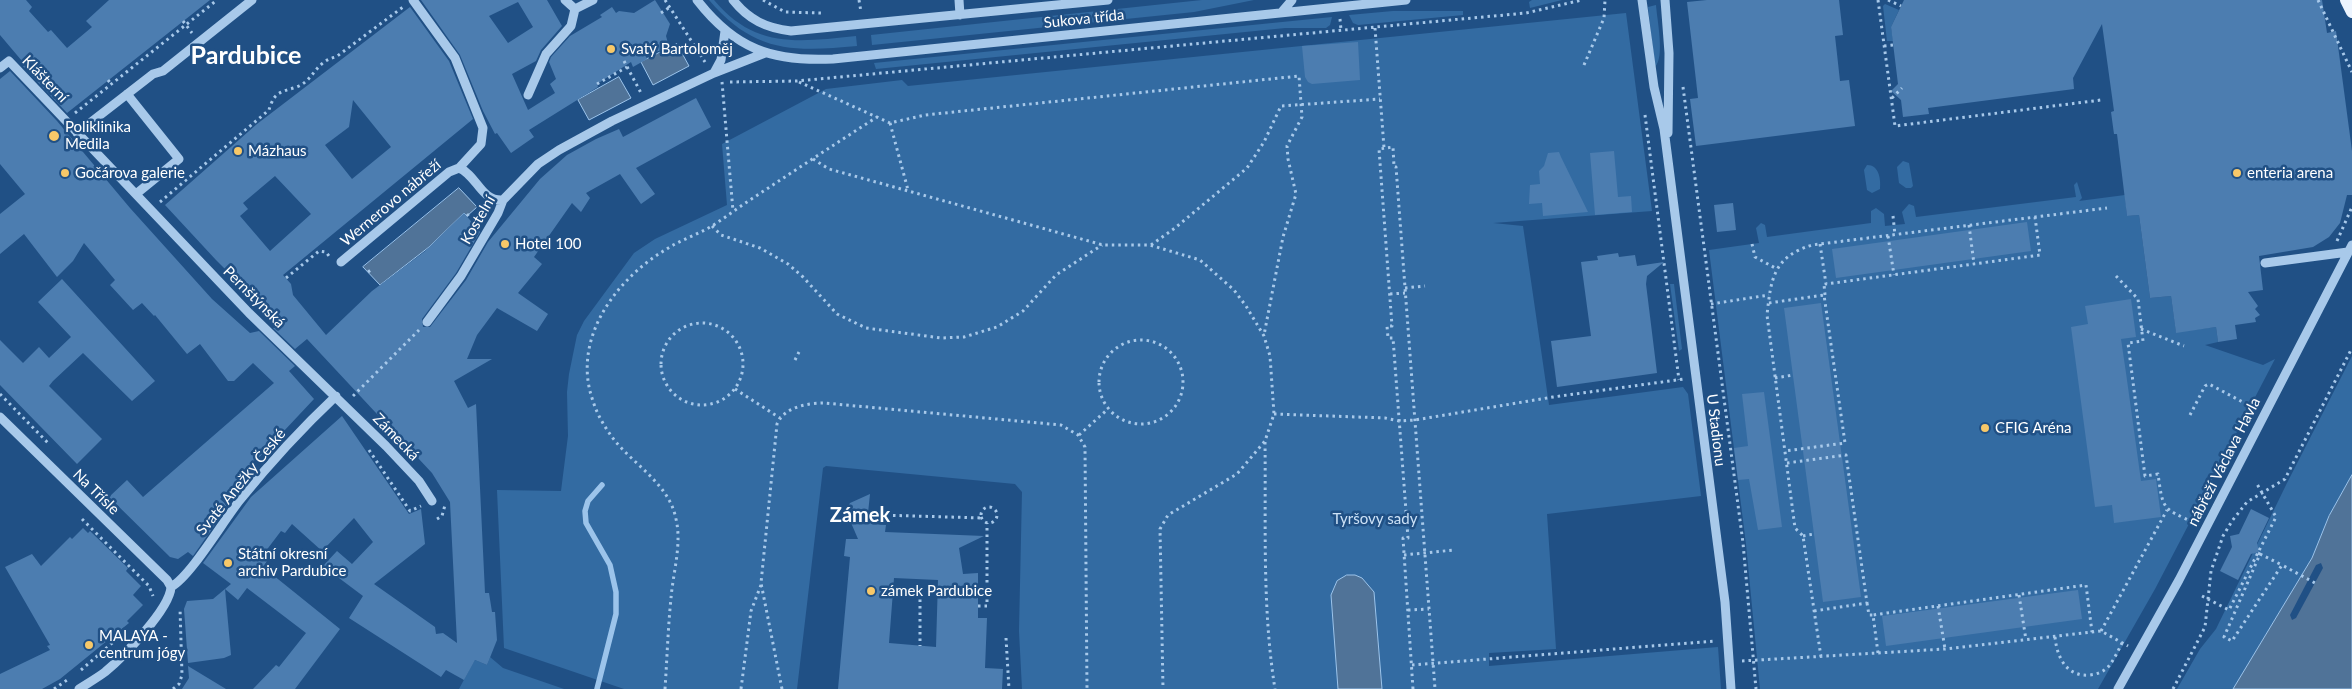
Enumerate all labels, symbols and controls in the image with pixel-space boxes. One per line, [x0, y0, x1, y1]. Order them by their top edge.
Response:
street label: Sukova třída [1043, 6, 1125, 32]
place label: Svatý Bartoloměj [621, 40, 733, 58]
district label: Pardubice [191, 41, 301, 71]
marker: Svatý Bartoloměj [605, 43, 617, 55]
street label: Klášterní [18, 52, 72, 106]
place label: Poliklinika Medila [65, 118, 131, 153]
marker: Poliklinika Medila [47, 129, 61, 143]
place label: Mázhaus [248, 142, 307, 160]
marker: Mázhaus [232, 145, 244, 157]
street label: Wernerovo nábřeží [337, 156, 445, 250]
place label: Gočárova galerie [75, 164, 185, 182]
place label: enteria arena [2247, 164, 2333, 182]
marker: Gočárova galerie [59, 167, 71, 179]
marker: enteria arena [2231, 167, 2243, 179]
street label: Kostelní [457, 192, 499, 248]
place label: Hotel 100 [515, 235, 581, 253]
marker: Hotel 100 [499, 238, 511, 250]
street label: Pernštýnská [219, 262, 289, 332]
street label: U Stadionu [1703, 393, 1729, 467]
street label: nábřeží Václava Havla [2184, 395, 2264, 529]
street label: Zámecká [369, 410, 423, 464]
place label: CFIG Aréna [1995, 419, 2072, 437]
marker: CFIG Aréna [1979, 422, 1991, 434]
street label: Svaté Anežky České [193, 425, 289, 539]
street label: Na Třísle [69, 466, 123, 518]
district label: Zámek [830, 504, 890, 528]
park label: Tyršovy sady [1333, 510, 1417, 528]
place label: Státní okresní archiv Pardubice [238, 545, 346, 580]
marker: Státní okresní archiv Pardubice [222, 557, 234, 569]
place label: zámek Pardubice [881, 582, 992, 600]
marker: zámek Pardubice [865, 585, 877, 597]
place label: MALAYA - centrum jógy [99, 627, 185, 662]
marker: MALAYA - centrum jógy [83, 639, 95, 651]

